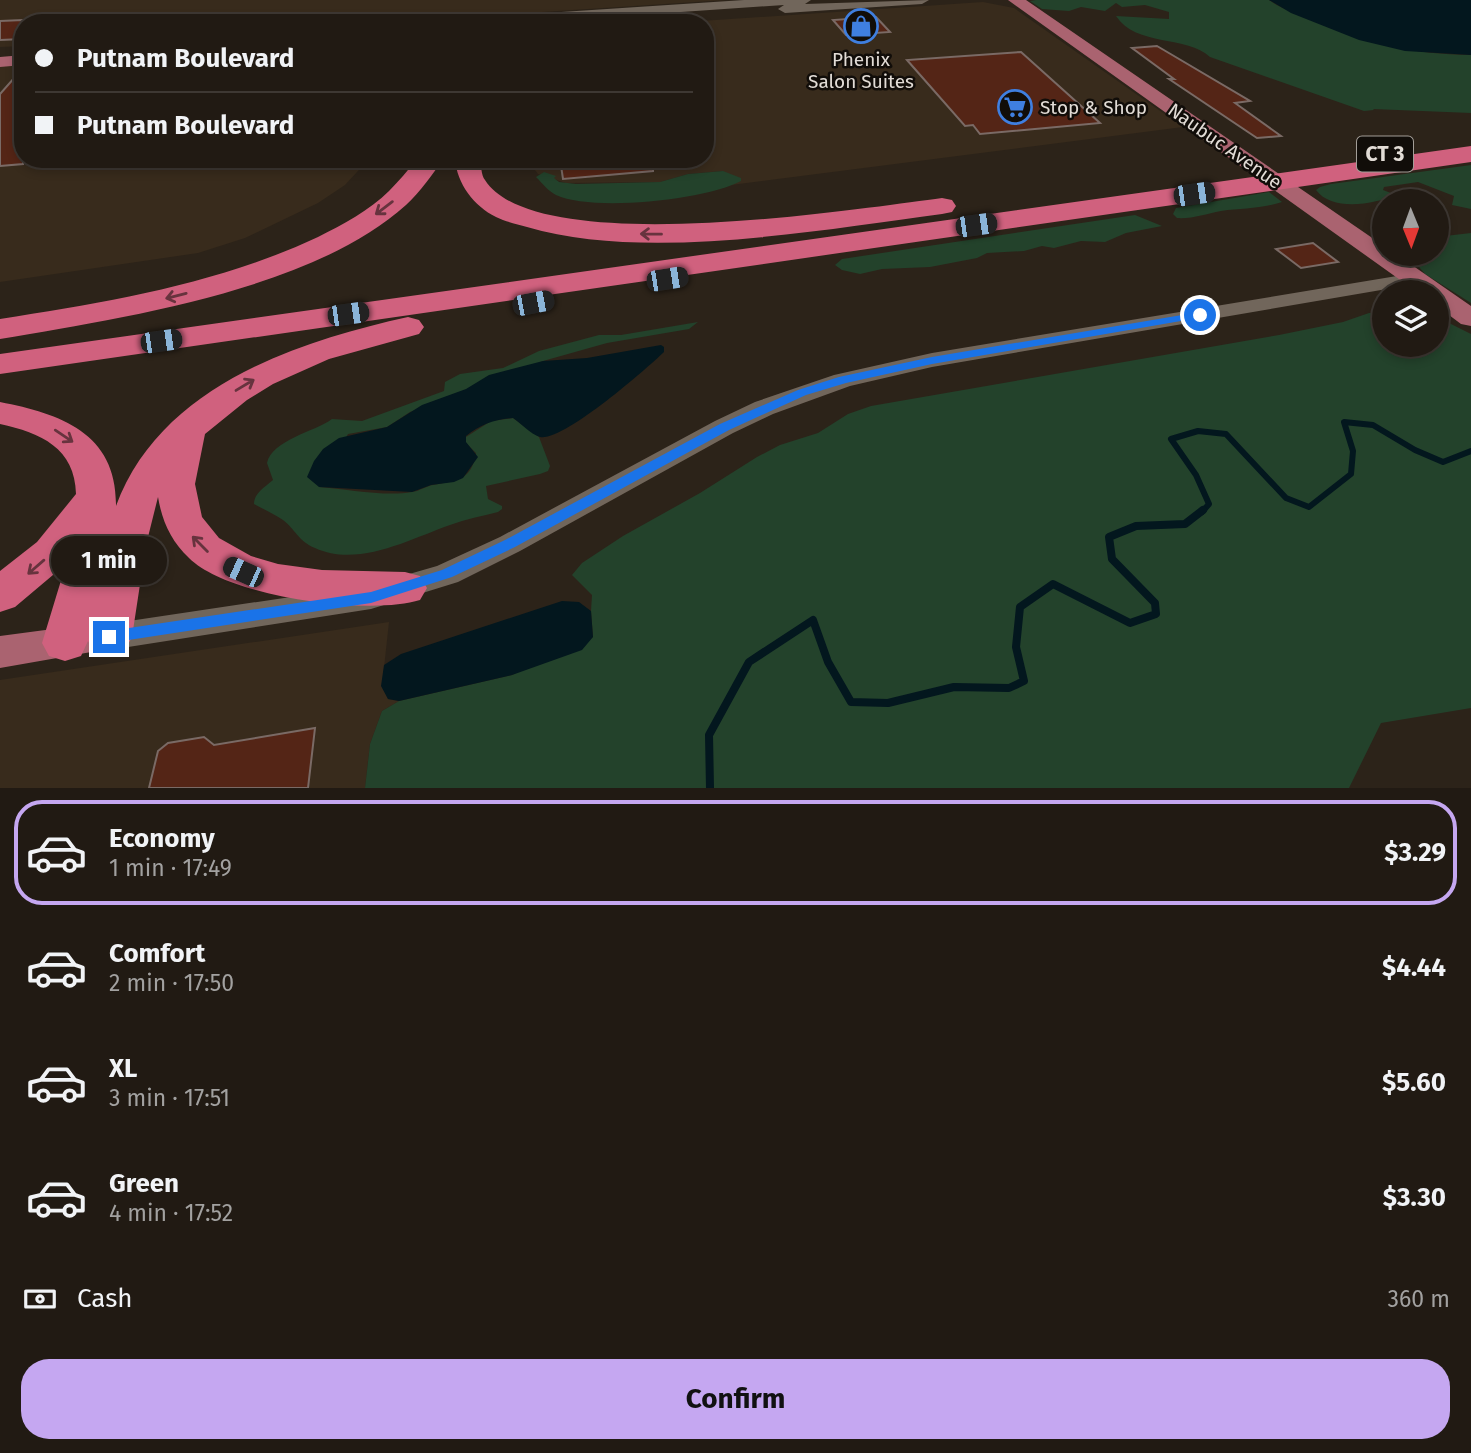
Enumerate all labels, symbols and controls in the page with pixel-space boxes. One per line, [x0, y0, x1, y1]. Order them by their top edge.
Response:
shop icon: Phenix Salon Suites [842, 7, 880, 45]
text: Putnam Boulevard [77, 43, 294, 74]
place label: Phenix Salon Suites [808, 48, 914, 93]
supermarket icon: Stop & Shop [996, 88, 1034, 126]
place label: Stop & Shop [1040, 96, 1147, 119]
street label: Naubuc Avenue [1164, 98, 1286, 194]
text: Putnam Boulevard [77, 110, 294, 141]
road number: CT 3 [1357, 136, 1413, 172]
car [1172, 181, 1217, 207]
north arrow [1372, 189, 1449, 266]
map controls [1372, 189, 1449, 357]
one-way arrow [375, 201, 394, 215]
car [954, 212, 999, 238]
one-way arrow [640, 227, 663, 241]
car [645, 265, 690, 293]
button: layers [1372, 280, 1449, 357]
car [511, 289, 556, 317]
one-way arrow [165, 290, 188, 303]
route start [1184, 299, 1216, 331]
car [326, 301, 371, 327]
car [139, 328, 184, 354]
one-way arrow [235, 378, 255, 392]
one-way arrow [53, 429, 73, 443]
callout: 1 min [51, 536, 167, 584]
one-way arrow [191, 536, 208, 553]
text: 1 min [81, 546, 137, 574]
car [220, 554, 267, 590]
one-way arrow [27, 559, 45, 575]
route end [93, 621, 125, 653]
icon: car [25, 821, 88, 884]
text: Economy [109, 823, 215, 854]
text: $3.29 [1384, 837, 1446, 868]
text: 1 min · 17:49 [109, 854, 232, 882]
icon: car [25, 936, 88, 999]
text: Comfort [109, 938, 205, 969]
text: $4.44 [1382, 952, 1446, 983]
text: 2 min · 17:50 [109, 969, 234, 997]
icon: car [25, 1051, 88, 1114]
text: XL [109, 1053, 137, 1084]
text: $5.60 [1382, 1067, 1446, 1098]
text: 3 min · 17:51 [109, 1084, 230, 1112]
icon: car [25, 1166, 88, 1229]
text: Green [109, 1168, 179, 1199]
text: $3.30 [1383, 1182, 1446, 1213]
text: 4 min · 17:52 [109, 1199, 233, 1227]
icon: cash [21, 1280, 59, 1318]
text: Cash [77, 1283, 133, 1314]
text: 360 m [1388, 1285, 1450, 1313]
button: Confirm [21, 1359, 1450, 1439]

